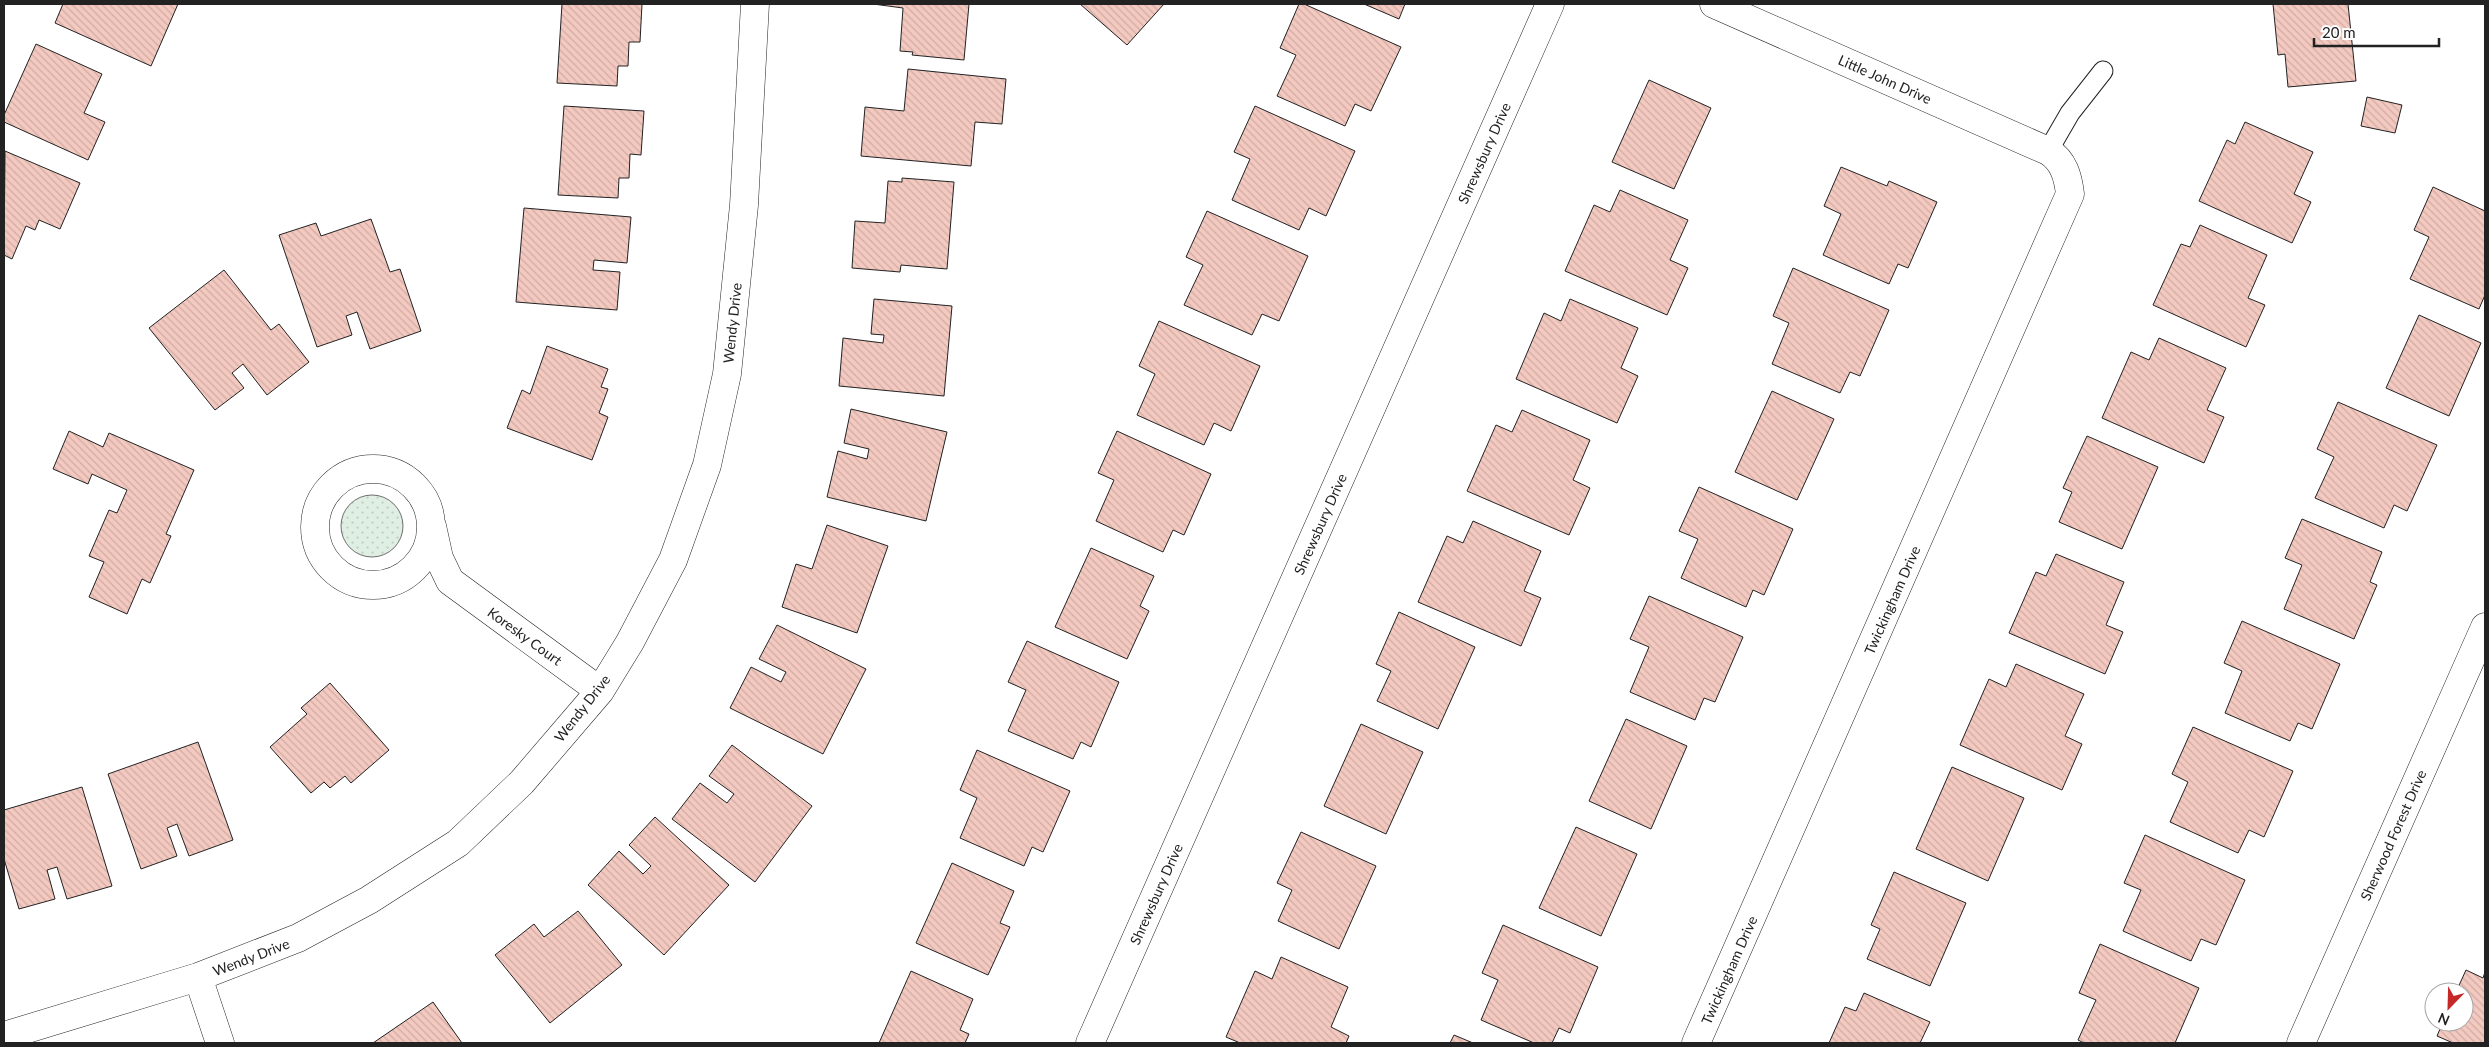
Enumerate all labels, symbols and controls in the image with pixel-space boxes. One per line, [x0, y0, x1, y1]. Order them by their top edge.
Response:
scale bar [2314, 15, 2439, 47]
text: 20 m [2322, 23, 2356, 41]
street label: Little John Drive [1836, 51, 1934, 107]
street label: Shrewsbury Drive [1454, 100, 1514, 206]
street label: Wendy Drive [719, 282, 745, 364]
street label: Shrewsbury Drive [1290, 471, 1350, 577]
street label: Twickingham Drive [1860, 543, 1924, 657]
street label: Koresky Court [485, 603, 565, 669]
street label: Wendy Drive [550, 671, 614, 745]
street label: Sherwood Forest Drive [2356, 767, 2430, 903]
street label: Shrewsbury Drive [1126, 841, 1186, 947]
street label: Twickingham Drive [1697, 913, 1761, 1027]
street label: Wendy Drive [210, 935, 292, 979]
north arrow [2424, 982, 2474, 1032]
text: N [2435, 1009, 2452, 1029]

